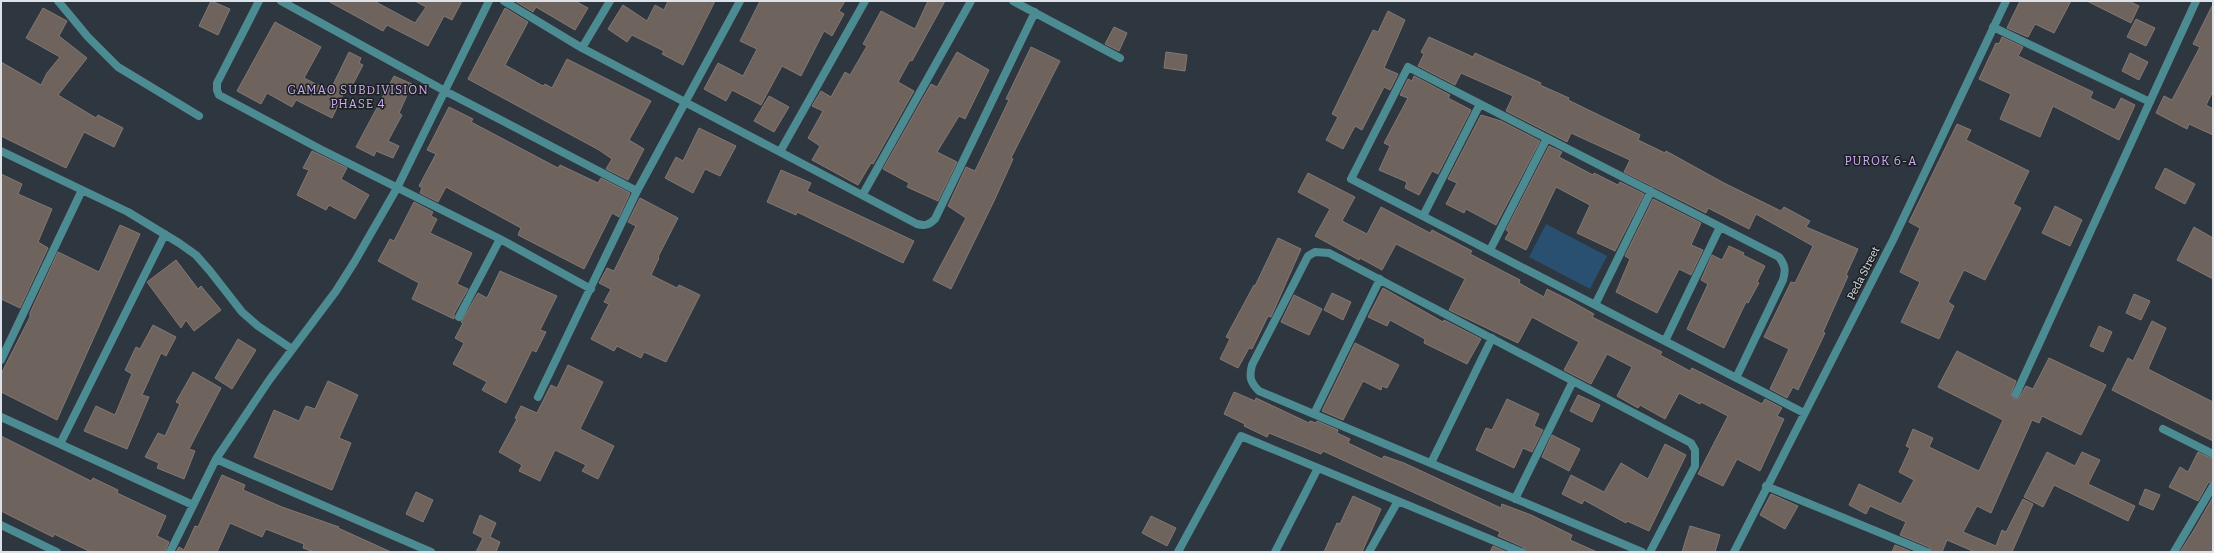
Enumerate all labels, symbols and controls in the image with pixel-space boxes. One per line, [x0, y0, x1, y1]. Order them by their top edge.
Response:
district label: GAMAO SUBDIVISION PHASE 4 [287, 83, 429, 111]
district label: PUROK 6-A [1844, 154, 1918, 168]
street label: Peda Street [1844, 244, 1882, 302]

